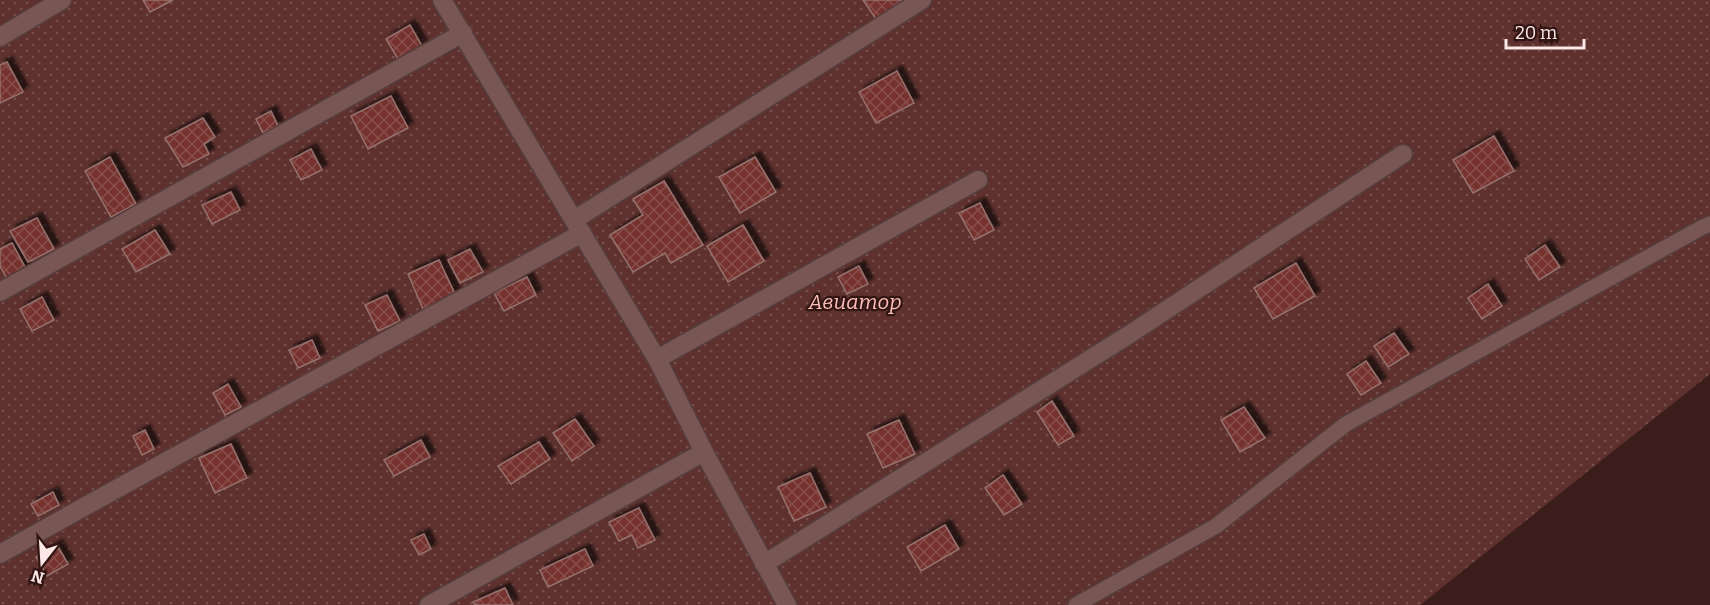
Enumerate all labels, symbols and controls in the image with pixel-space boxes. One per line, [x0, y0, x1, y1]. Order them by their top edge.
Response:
scale bar [1506, 12, 1584, 50]
text: 20 m [1515, 22, 1557, 44]
park label: Авиатор [807, 289, 902, 315]
north arrow [12, 533, 72, 593]
text: N [29, 566, 46, 588]

